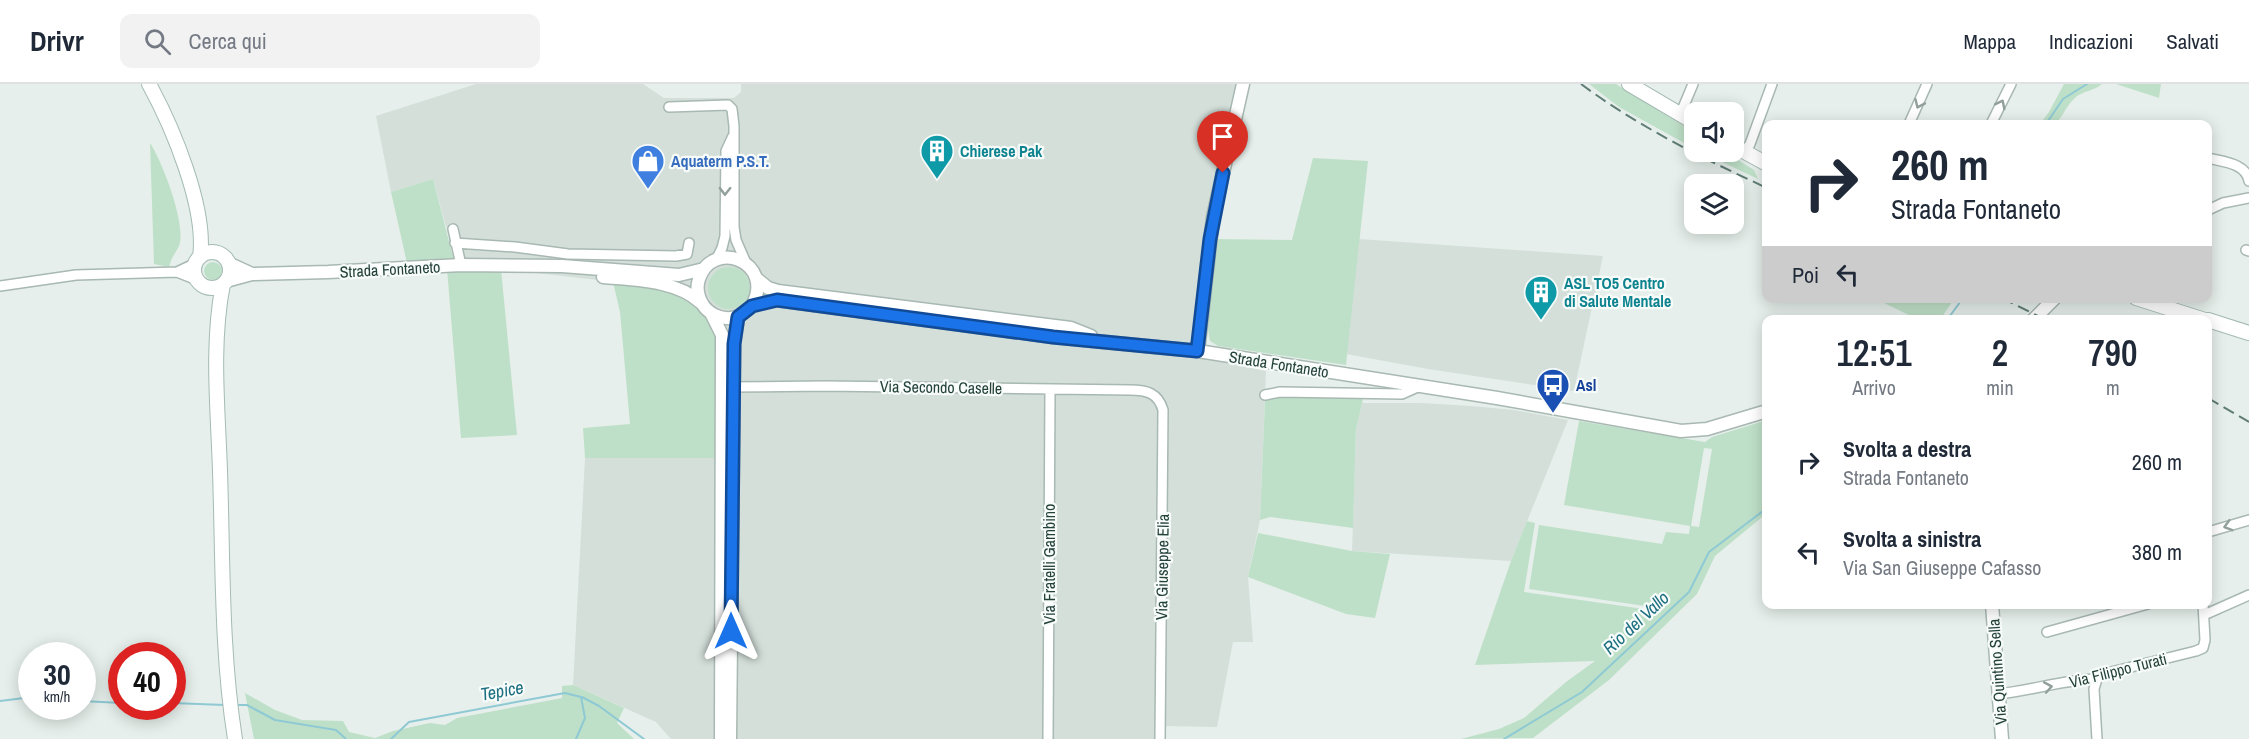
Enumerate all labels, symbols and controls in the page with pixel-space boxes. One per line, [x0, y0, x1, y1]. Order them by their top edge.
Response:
search box [120, 14, 540, 68]
text: Drivr [30, 22, 84, 60]
icon: search [141, 25, 174, 58]
text: Cerca qui [189, 26, 267, 56]
text: Mappa [1963, 27, 2016, 56]
text: Indicazioni [2049, 27, 2133, 56]
text: Salvati [2166, 27, 2219, 56]
one-way arrow [1914, 98, 1926, 109]
one-way arrow [1994, 100, 2005, 111]
map controls [1684, 102, 1744, 234]
button: sound [1684, 102, 1744, 162]
pin [1197, 111, 1248, 173]
icon: arrive [1206, 120, 1239, 153]
building icon: Chierese Pak [919, 133, 955, 180]
text: 260 m [1891, 137, 1989, 193]
place label: Chierese Pak [960, 140, 1043, 162]
shop icon: Aquaterm P.S.T. [630, 143, 666, 190]
icon: right [1792, 144, 1870, 222]
place label: Aquaterm P.S.T. [671, 150, 769, 172]
button: layers [1684, 174, 1744, 234]
one-way arrow [719, 186, 731, 195]
text: Strada Fontaneto [1891, 191, 2061, 227]
street label: Strada Fontaneto [339, 255, 441, 283]
icon: left [1831, 258, 1864, 291]
text: Poi [1792, 260, 1819, 290]
place label: ASL TO5 Centro di Salute Mentale [1564, 272, 1671, 312]
building icon: ASL TO5 Centro di Salute Mentale [1523, 274, 1559, 321]
text: 12:51 [1837, 329, 1912, 377]
text: 2 [1992, 329, 2008, 377]
text: 790 [2088, 329, 2137, 377]
street label: Strada Fontaneto [1228, 345, 1330, 383]
bus stop icon: Asl [1535, 367, 1571, 414]
place label: Asl [1576, 374, 1596, 396]
text: Arrivo [1852, 374, 1896, 401]
text: min [1986, 374, 2014, 401]
text: m [2106, 374, 2120, 401]
street label: Via Secondo Caselle [880, 375, 1002, 399]
text: Svolta a destra [1843, 434, 1971, 464]
icon: right [1792, 446, 1825, 479]
text: 260 m [2132, 447, 2182, 477]
text: Strada Fontaneto [1843, 464, 1969, 491]
street label: Via Fratelli Gambino [1038, 504, 1060, 624]
street label: Via Giuseppe Elia [1150, 513, 1174, 620]
one-way arrow [2224, 519, 2234, 531]
text: Svolta a sinistra [1843, 524, 1981, 554]
icon: left [1792, 536, 1825, 569]
text: 380 m [2132, 537, 2182, 567]
text: Via San Giuseppe Cafasso [1843, 554, 2041, 581]
water label: Rio del Vallo [1597, 585, 1674, 660]
position arrow [699, 599, 763, 663]
street label: Via Quintino Sella [1982, 618, 2012, 726]
speed limit sign: 40 [108, 642, 186, 720]
street label: Via Filippo Turati [2067, 647, 2169, 693]
text: 30 [43, 654, 71, 694]
water label: Tepice [478, 674, 525, 707]
one-way arrow [2043, 681, 2053, 693]
text: km/h [44, 686, 70, 707]

